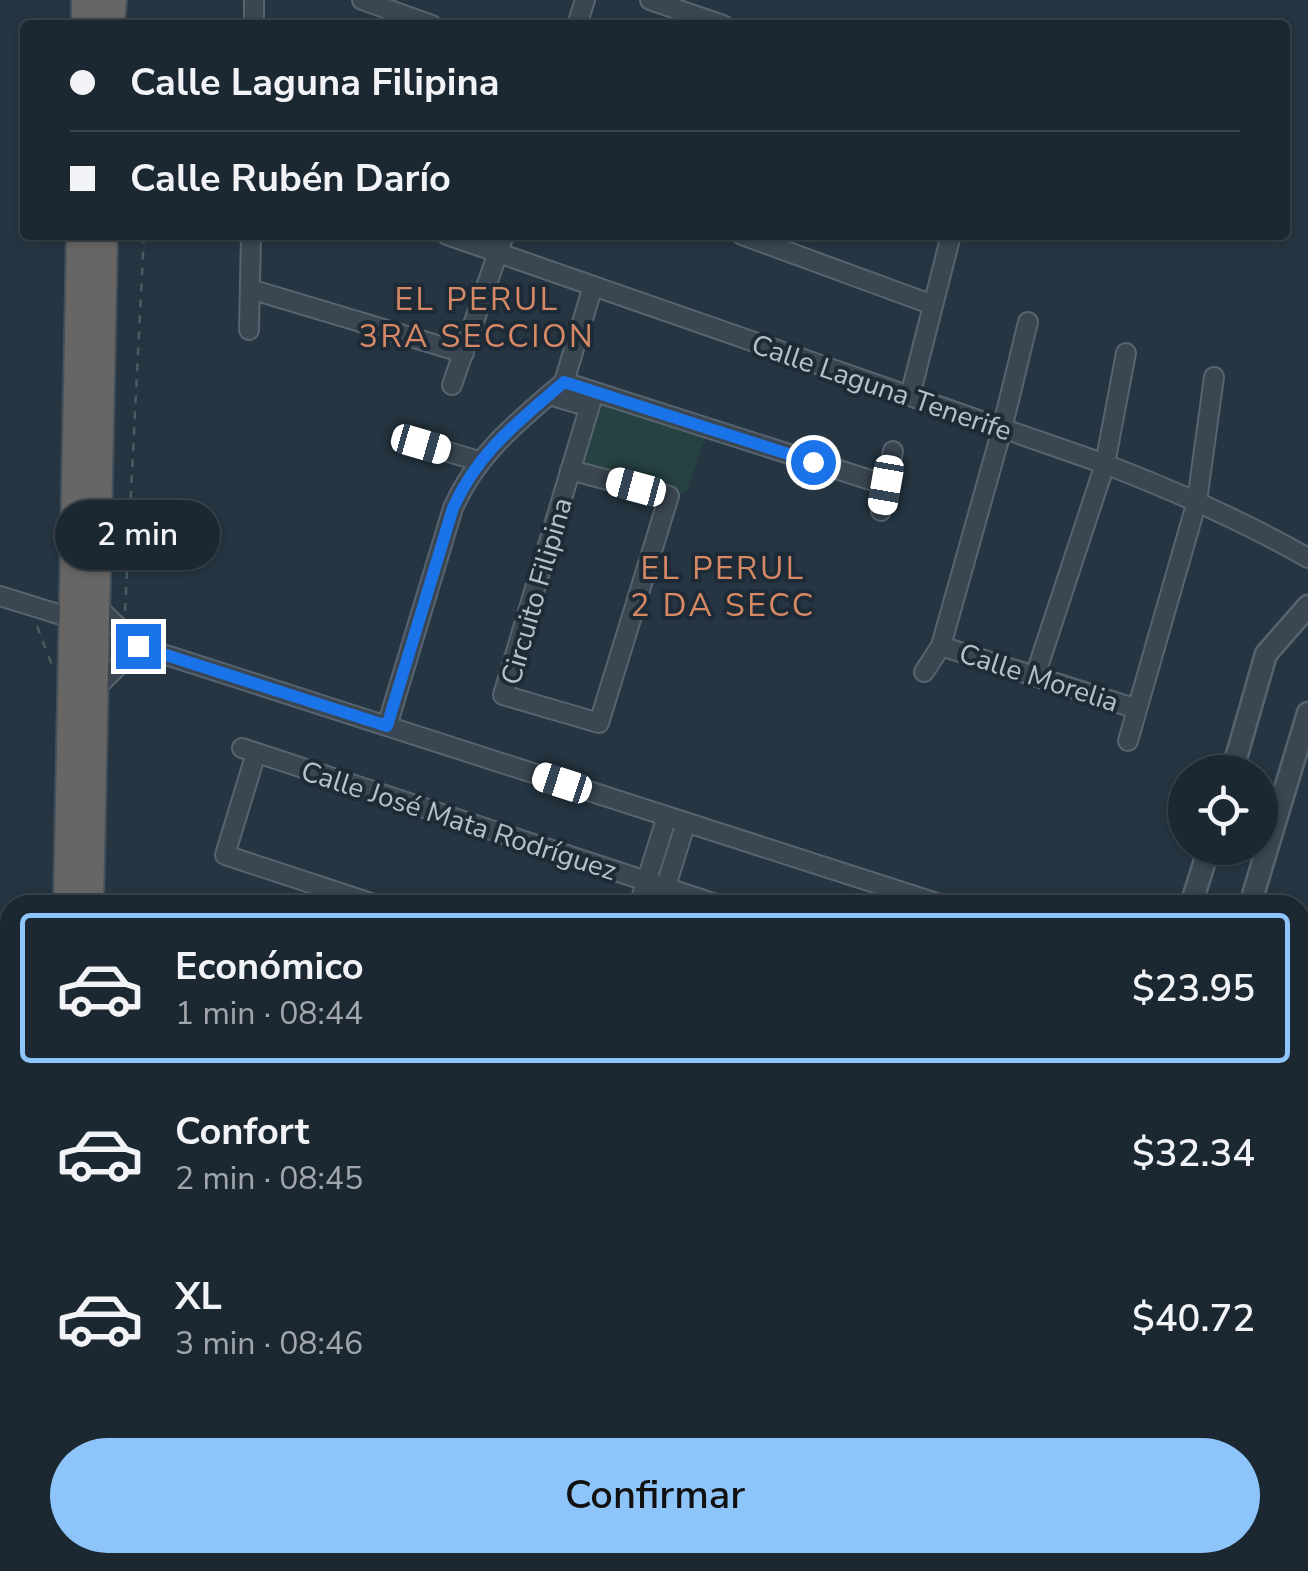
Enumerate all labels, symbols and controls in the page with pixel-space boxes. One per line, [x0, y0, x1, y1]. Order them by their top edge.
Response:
text: Calle Laguna Filipina [130, 57, 500, 108]
text: Calle Rubén Darío [130, 153, 451, 204]
district label: EL PERUL 3RA SECCION [359, 278, 595, 358]
street label: Calle Laguna Tenerife [747, 326, 1017, 450]
car [388, 421, 454, 467]
route start [791, 440, 836, 485]
car [866, 453, 906, 517]
car [603, 465, 669, 509]
street label: Circuito Filipina [492, 493, 582, 689]
callout: 2 min [56, 501, 220, 571]
text: 2 min [97, 513, 178, 556]
district label: EL PERUL 2 DA SECC [630, 547, 816, 627]
route end [116, 624, 161, 669]
street label: Calle Morelia [954, 634, 1123, 722]
street label: Calle José Mata Rodríguez [296, 752, 621, 890]
map controls [1168, 755, 1278, 865]
button: locate [1168, 755, 1278, 865]
car [529, 759, 595, 807]
text: Económico [175, 941, 364, 992]
icon: car [55, 943, 145, 1033]
text: $23.95 [1132, 963, 1255, 1014]
text: 1 min · 08:44 [175, 992, 363, 1035]
text: Confort [175, 1106, 309, 1157]
icon: car [55, 1108, 145, 1198]
text: $32.34 [1132, 1128, 1255, 1179]
text: 2 min · 08:45 [175, 1157, 363, 1200]
text: XL [175, 1271, 222, 1322]
icon: car [55, 1273, 145, 1363]
text: $40.72 [1132, 1293, 1255, 1344]
text: 3 min · 08:46 [175, 1322, 363, 1365]
button: Confirmar [50, 1438, 1260, 1553]

